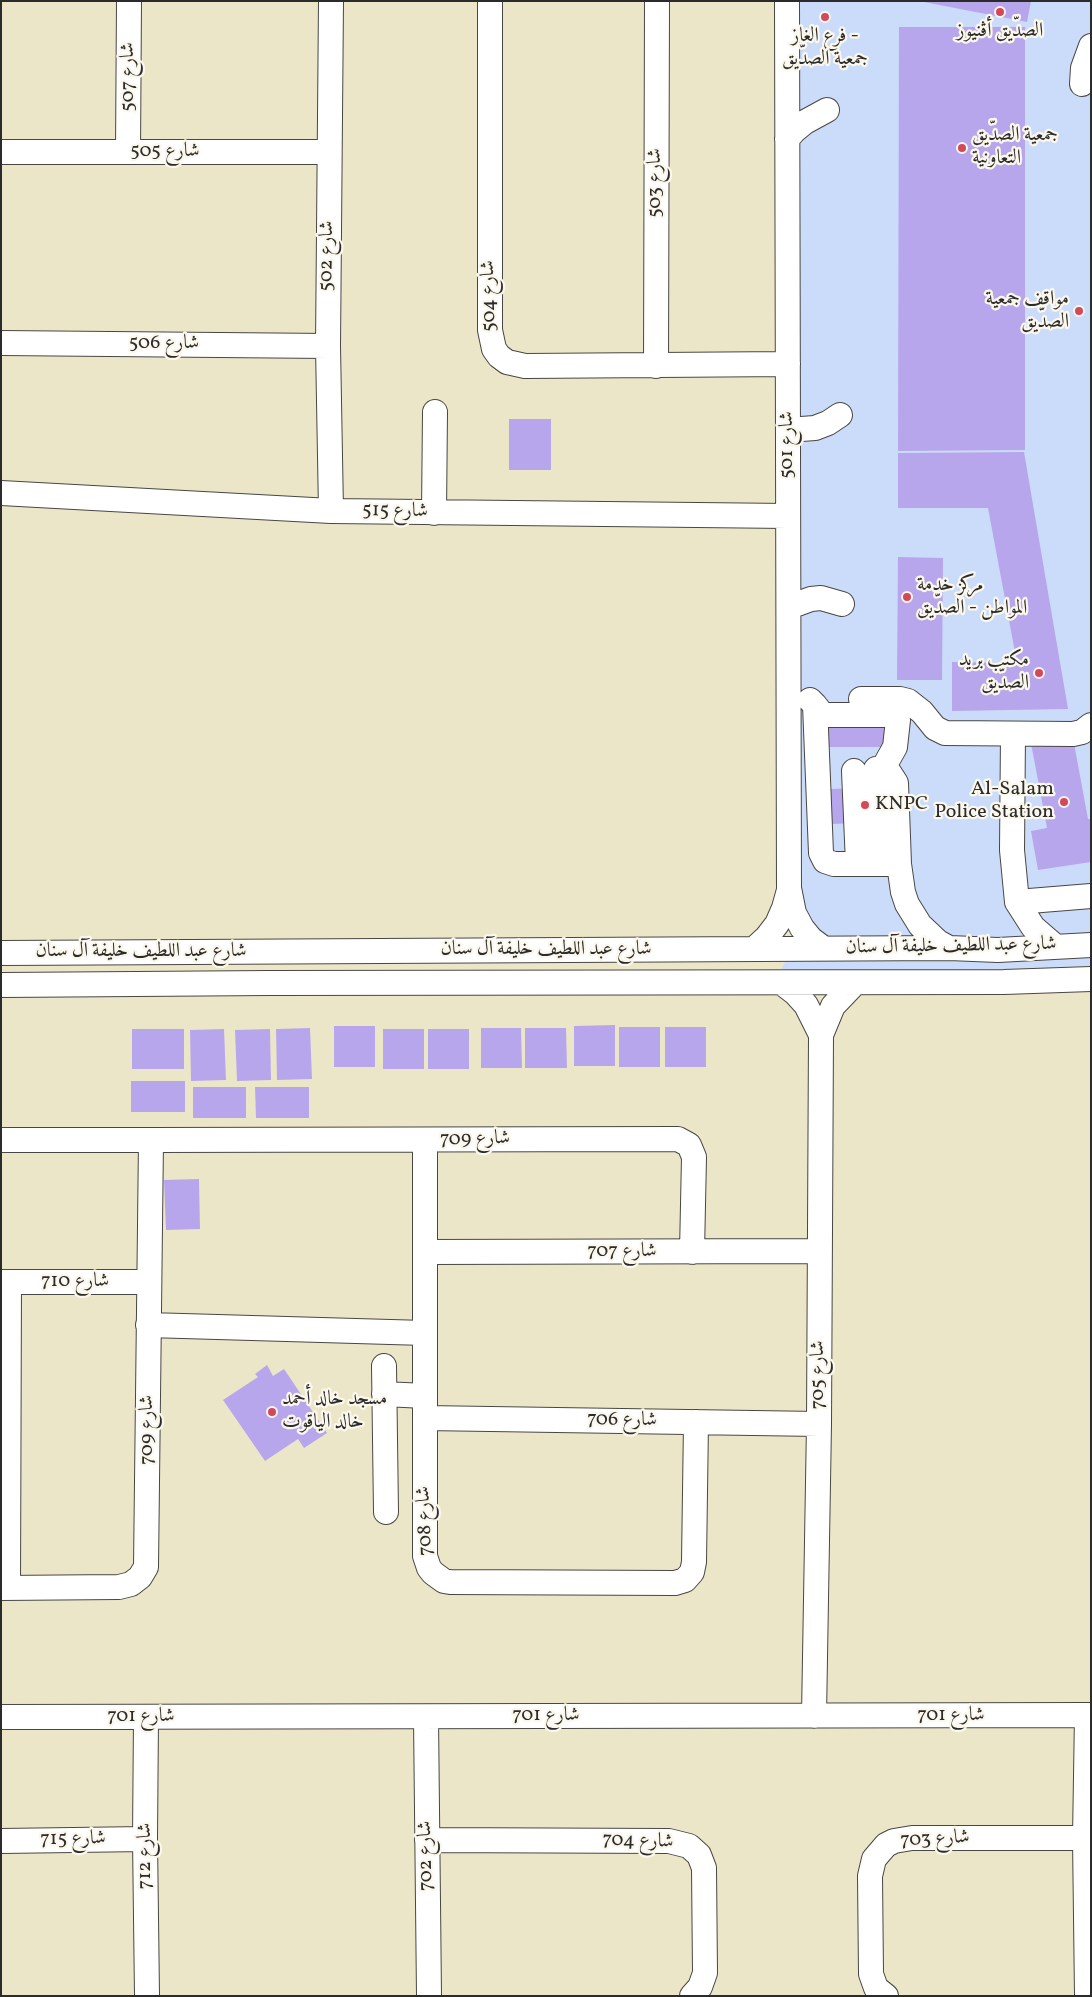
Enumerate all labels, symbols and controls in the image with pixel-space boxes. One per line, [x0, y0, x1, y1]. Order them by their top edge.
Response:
marker: الصدّيق أڤنيوز [994, 6, 1006, 18]
marker: فرع الغاز - جمعية الصدّيق [819, 11, 831, 23]
place label: الصدّيق أڤنيوز [957, 20, 1043, 44]
place label: فرع الغاز - جمعية الصدّيق [782, 25, 868, 72]
street label: شارع 507 [117, 42, 141, 112]
place label: جمعية الصدّيق التعاونية [972, 124, 1058, 171]
street label: شارع 505 [130, 140, 200, 164]
marker: جمعية الصدّيق التعاونية [956, 142, 968, 154]
street label: شارع 503 [644, 148, 668, 218]
street label: شارع 502 [315, 220, 341, 292]
street label: شارع 504 [477, 260, 503, 332]
place label: مواقف جمعية الصدّيق [986, 288, 1069, 335]
marker: مواقف جمعية الصدّيق [1073, 305, 1085, 317]
street label: شارع 506 [129, 332, 199, 356]
street label: شارع 501 [776, 411, 800, 479]
street label: شارع 515 [362, 499, 428, 525]
place label: مركز خدمة المواطن - الصدّيق [917, 574, 1027, 621]
marker: مركز خدمة المواطن - الصدّيق [901, 591, 913, 603]
place label: مكتب بريد الصدّيق [959, 649, 1029, 696]
marker: مكتب بريد الصدّيق [1033, 667, 1045, 679]
place label: Al-Salam Police Station [935, 778, 1054, 825]
place label: KNPC [875, 793, 928, 817]
marker: Al-Salam Police Station [1058, 796, 1070, 808]
marker: KNPC [859, 799, 871, 811]
street label: شارع عبد اللطيف خليفة آل سنان [845, 933, 1057, 961]
street label: شارع عبد اللطيف خليفة آل سنان [440, 938, 652, 962]
street label: شارع عبد اللطيف خليفة آل سنان [35, 940, 247, 964]
street label: شارع 709 [440, 1127, 510, 1153]
street label: شارع 707 [587, 1240, 657, 1264]
street label: شارع 710 [41, 1270, 109, 1294]
street label: شارع 705 [807, 1340, 831, 1410]
place label: مسجد خالد أحمد خالد الياقوت [282, 1388, 387, 1435]
street label: شارع 709 [136, 1395, 160, 1465]
marker: مسجد خالد أحمد خالد الياقوت [266, 1406, 278, 1418]
street label: شارع 706 [587, 1408, 657, 1434]
street label: شارع 708 [413, 1486, 439, 1556]
street label: شارع 701 [512, 1704, 580, 1728]
street label: شارع 701 [917, 1704, 985, 1728]
street label: شارع 701 [107, 1705, 175, 1729]
street label: شارع 702 [414, 1821, 440, 1891]
street label: شارع 712 [134, 1823, 158, 1889]
street label: شارع 703 [900, 1826, 970, 1854]
street label: شارع 715 [40, 1827, 106, 1853]
street label: شارع 704 [602, 1829, 674, 1855]

